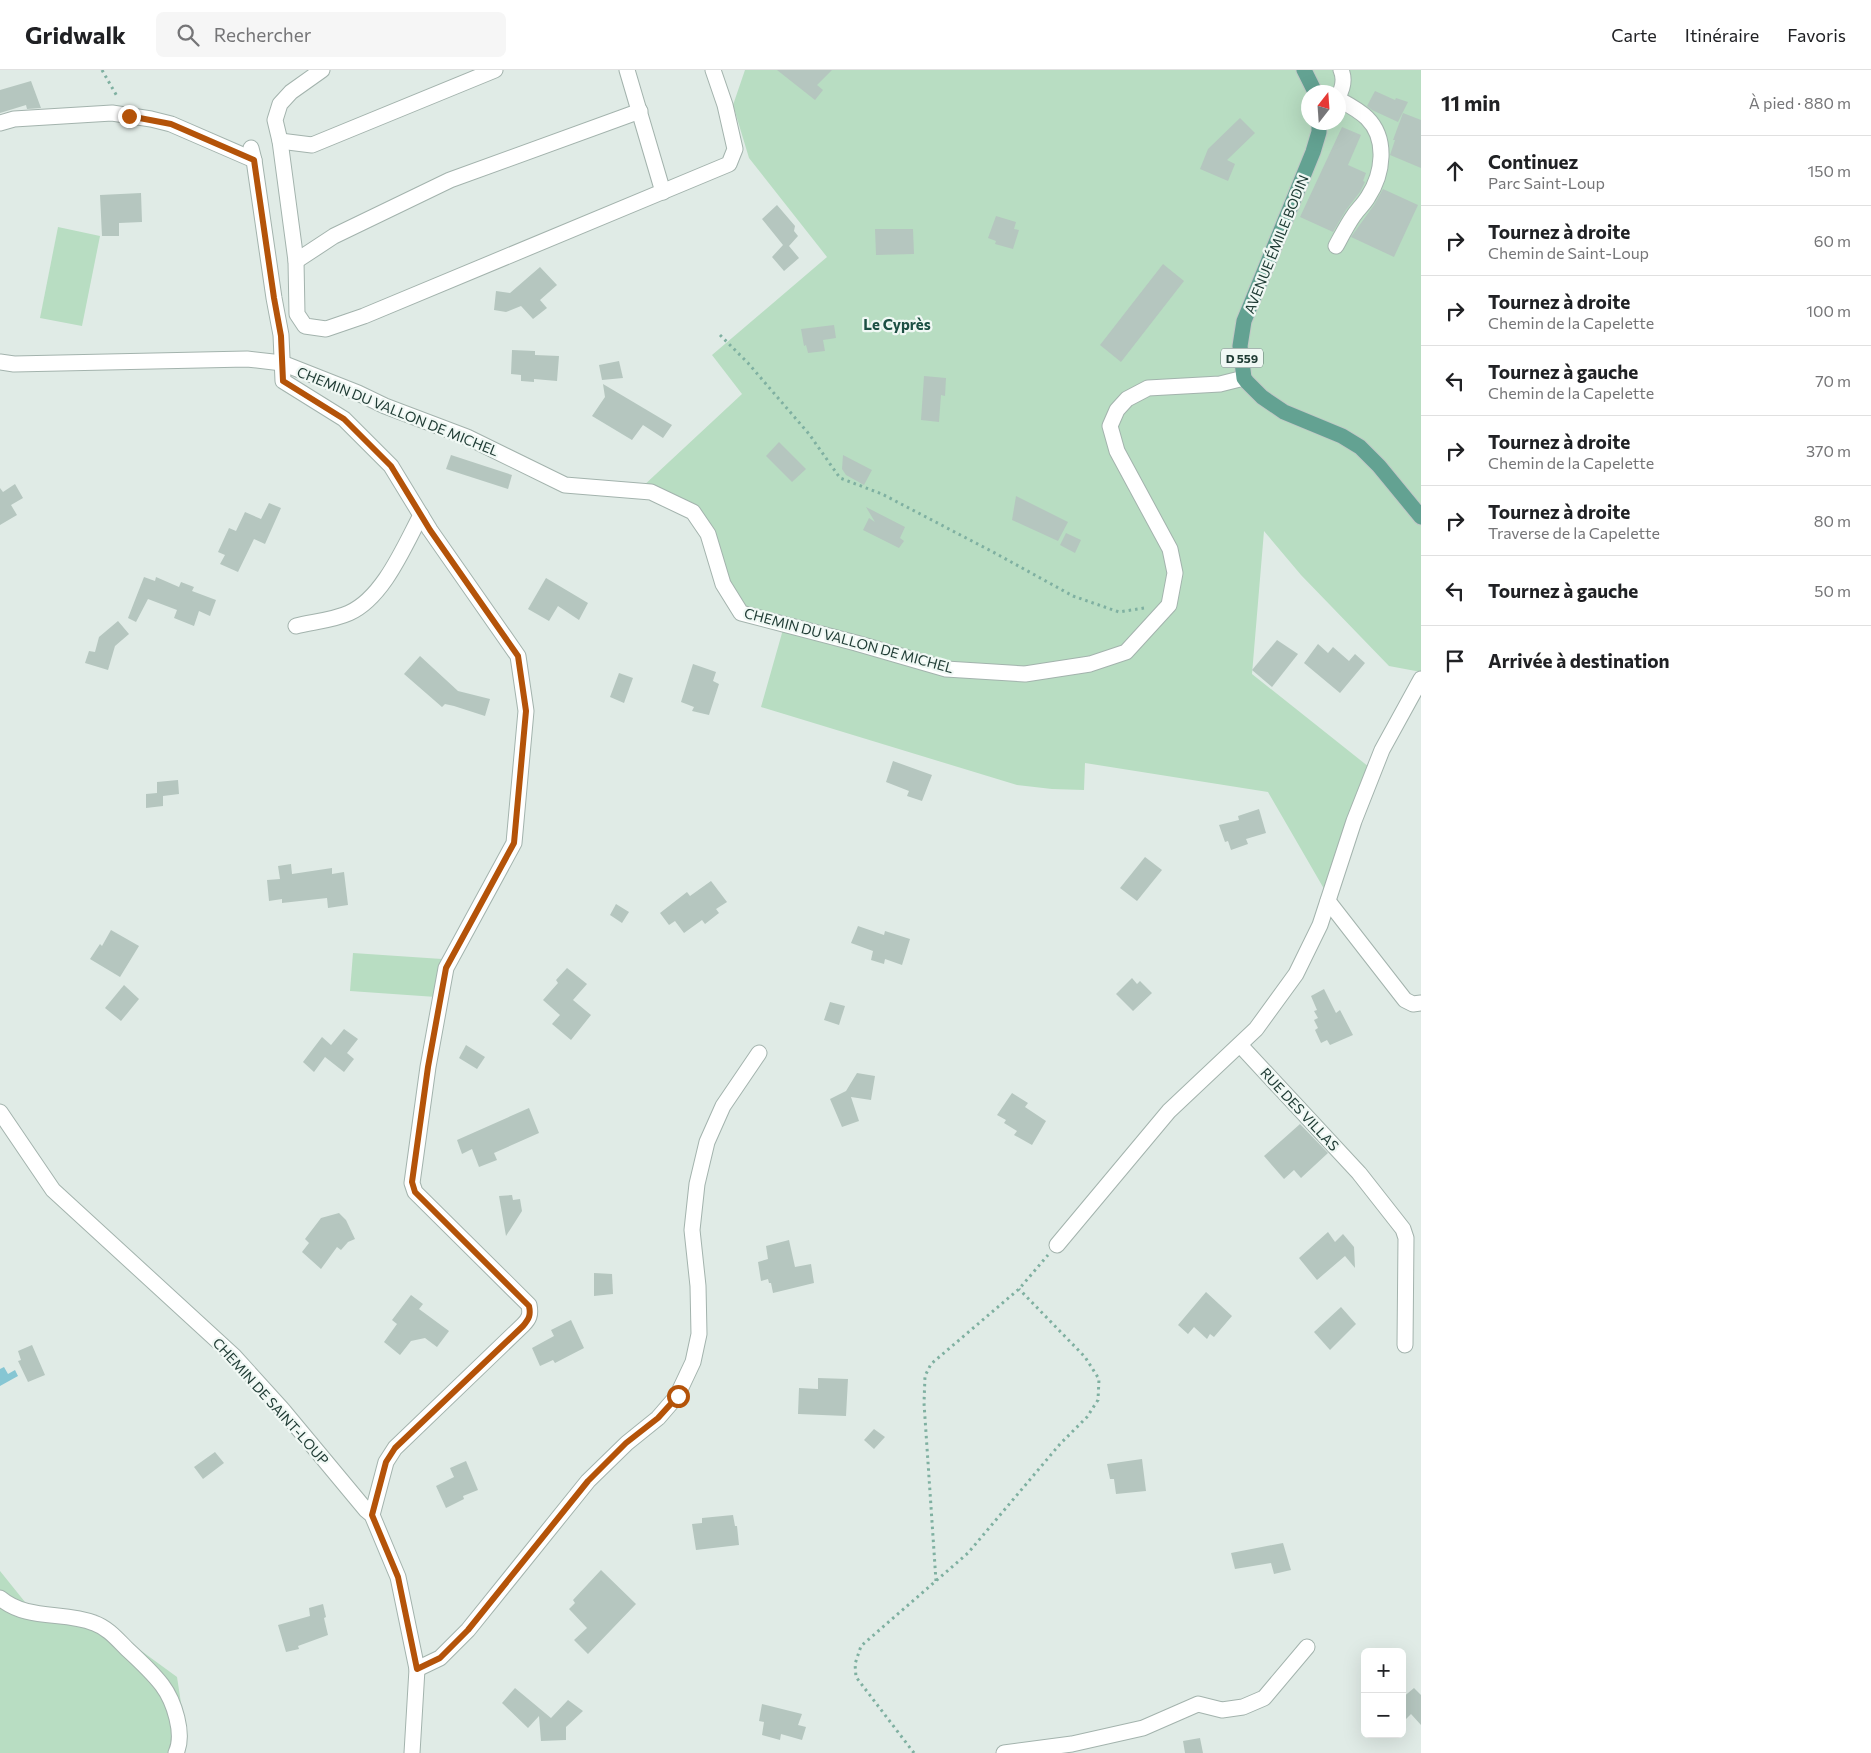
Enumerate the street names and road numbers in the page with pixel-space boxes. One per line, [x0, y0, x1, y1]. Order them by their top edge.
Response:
street label: AVENUE ÉMILE BODIN [1240, 172, 1312, 316]
road number: D 559 [1221, 348, 1263, 368]
street label: CHEMIN DU VALLON DE MICHEL [295, 363, 501, 459]
street label: CHEMIN DU VALLON DE MICHEL [743, 604, 955, 676]
street label: RUE DES VILLAS [1257, 1064, 1343, 1154]
street label: CHEMIN DE SAINT-LOUP [210, 1334, 333, 1468]

